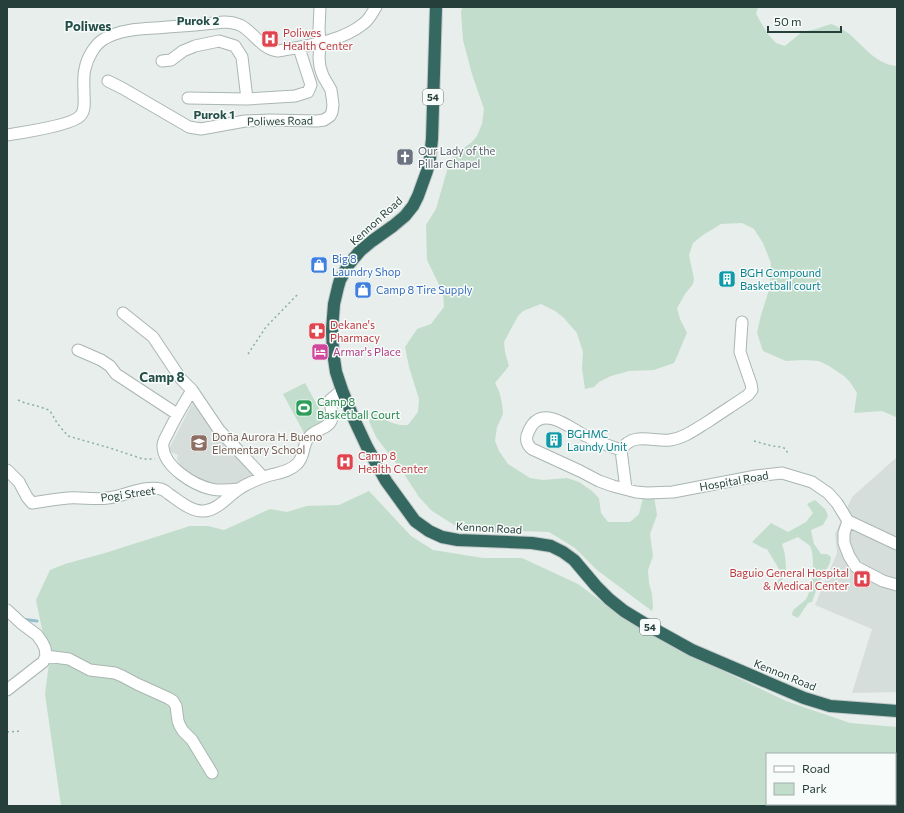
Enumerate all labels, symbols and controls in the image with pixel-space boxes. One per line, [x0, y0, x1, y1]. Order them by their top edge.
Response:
scale bar [768, 8, 841, 34]
district label: Purok 2 [177, 13, 219, 27]
text: 50 m [774, 14, 802, 28]
district label: Poliwes [65, 18, 111, 34]
place label: Poliwes Health Center [283, 26, 353, 52]
hospital icon: Poliwes Health Center [260, 29, 280, 49]
road number: 54 [423, 89, 443, 105]
district label: Purok 1 [193, 107, 235, 121]
street label: Poliwes Road [247, 113, 313, 128]
place label: Our Lady of the Pillar Chapel [418, 144, 496, 170]
church icon: Our Lady of the Pillar Chapel [395, 147, 415, 167]
street label: Kennon Road [347, 194, 405, 248]
place label: Big 8 Laundry Shop [332, 252, 401, 278]
shop icon: Big 8 Laundry Shop [309, 255, 329, 275]
place label: BGH Compound Basketball court [740, 266, 821, 292]
building icon: BGH Compound Basketball court [717, 269, 737, 289]
shop icon: Camp 8 Tire Supply [353, 280, 373, 300]
place label: Camp 8 Tire Supply [376, 283, 473, 296]
place label: Dekane's Pharmacy [330, 318, 380, 344]
pharmacy icon: Dekane's Pharmacy [307, 321, 327, 341]
hotel icon: Armar's Place [310, 342, 330, 362]
place label: Armar's Place [333, 345, 401, 358]
district label: Camp 8 [139, 369, 185, 385]
place label: Camp 8 Basketball Court [317, 395, 400, 421]
sports icon: Camp 8 Basketball Court [294, 398, 314, 418]
place label: BGHMC Laundy Unit [567, 427, 628, 453]
place label: Doña Aurora H. Bueno Elementary School [212, 430, 323, 456]
building icon: BGHMC Laundy Unit [544, 430, 564, 450]
school or university icon: Doña Aurora H. Bueno Elementary School [189, 433, 209, 453]
place label: Camp 8 Health Center [358, 449, 428, 475]
hospital icon: Camp 8 Health Center [335, 452, 355, 472]
street label: Hospital Road [698, 468, 769, 493]
street label: Pogi Street [100, 483, 157, 504]
street label: Kennon Road [456, 519, 522, 536]
place label: Baguio General Hospital & Medical Center [730, 566, 850, 592]
hospital icon: Baguio General Hospital & Medical Center [852, 569, 872, 589]
road number: 54 [640, 619, 660, 635]
street label: Kennon Road [752, 656, 818, 693]
legend [766, 753, 896, 805]
text: Road [802, 761, 830, 775]
text: Park [802, 781, 828, 795]

